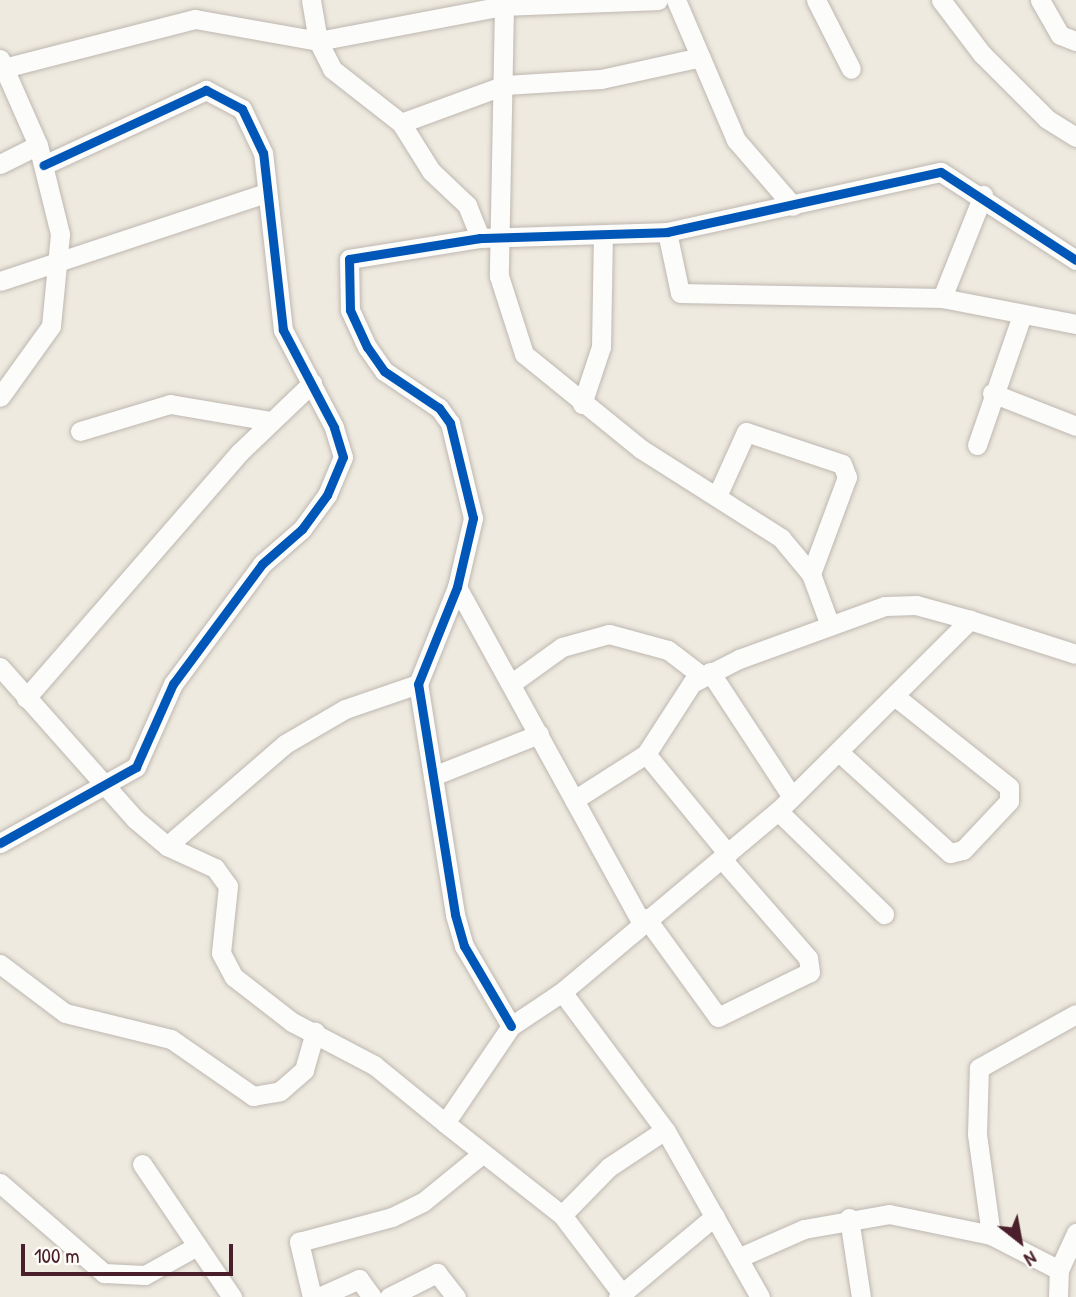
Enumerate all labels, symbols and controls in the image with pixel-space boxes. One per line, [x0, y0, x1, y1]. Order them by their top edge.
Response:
north arrow [985, 1206, 1055, 1276]
scale bar [24, 1230, 236, 1274]
text: 100 m [34, 1241, 80, 1270]
text: N [1020, 1245, 1042, 1273]

